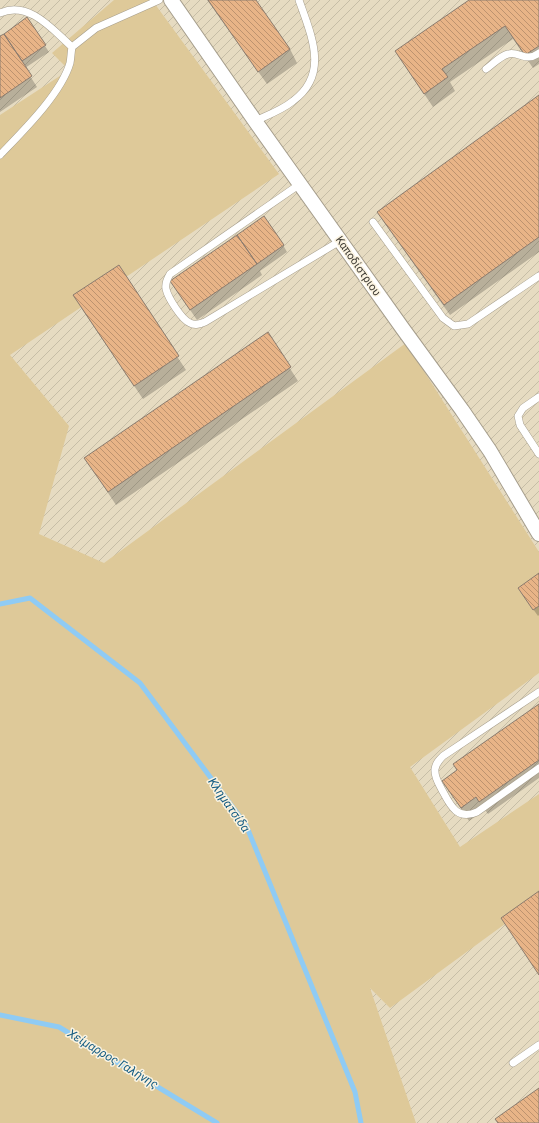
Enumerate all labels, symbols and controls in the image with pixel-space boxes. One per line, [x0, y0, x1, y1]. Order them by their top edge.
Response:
street label: Καποδίστριου [333, 234, 383, 298]
water label: Κληματσίδα [205, 775, 253, 835]
water label: Χείμαρρος Γαλήνης [64, 1026, 161, 1092]

